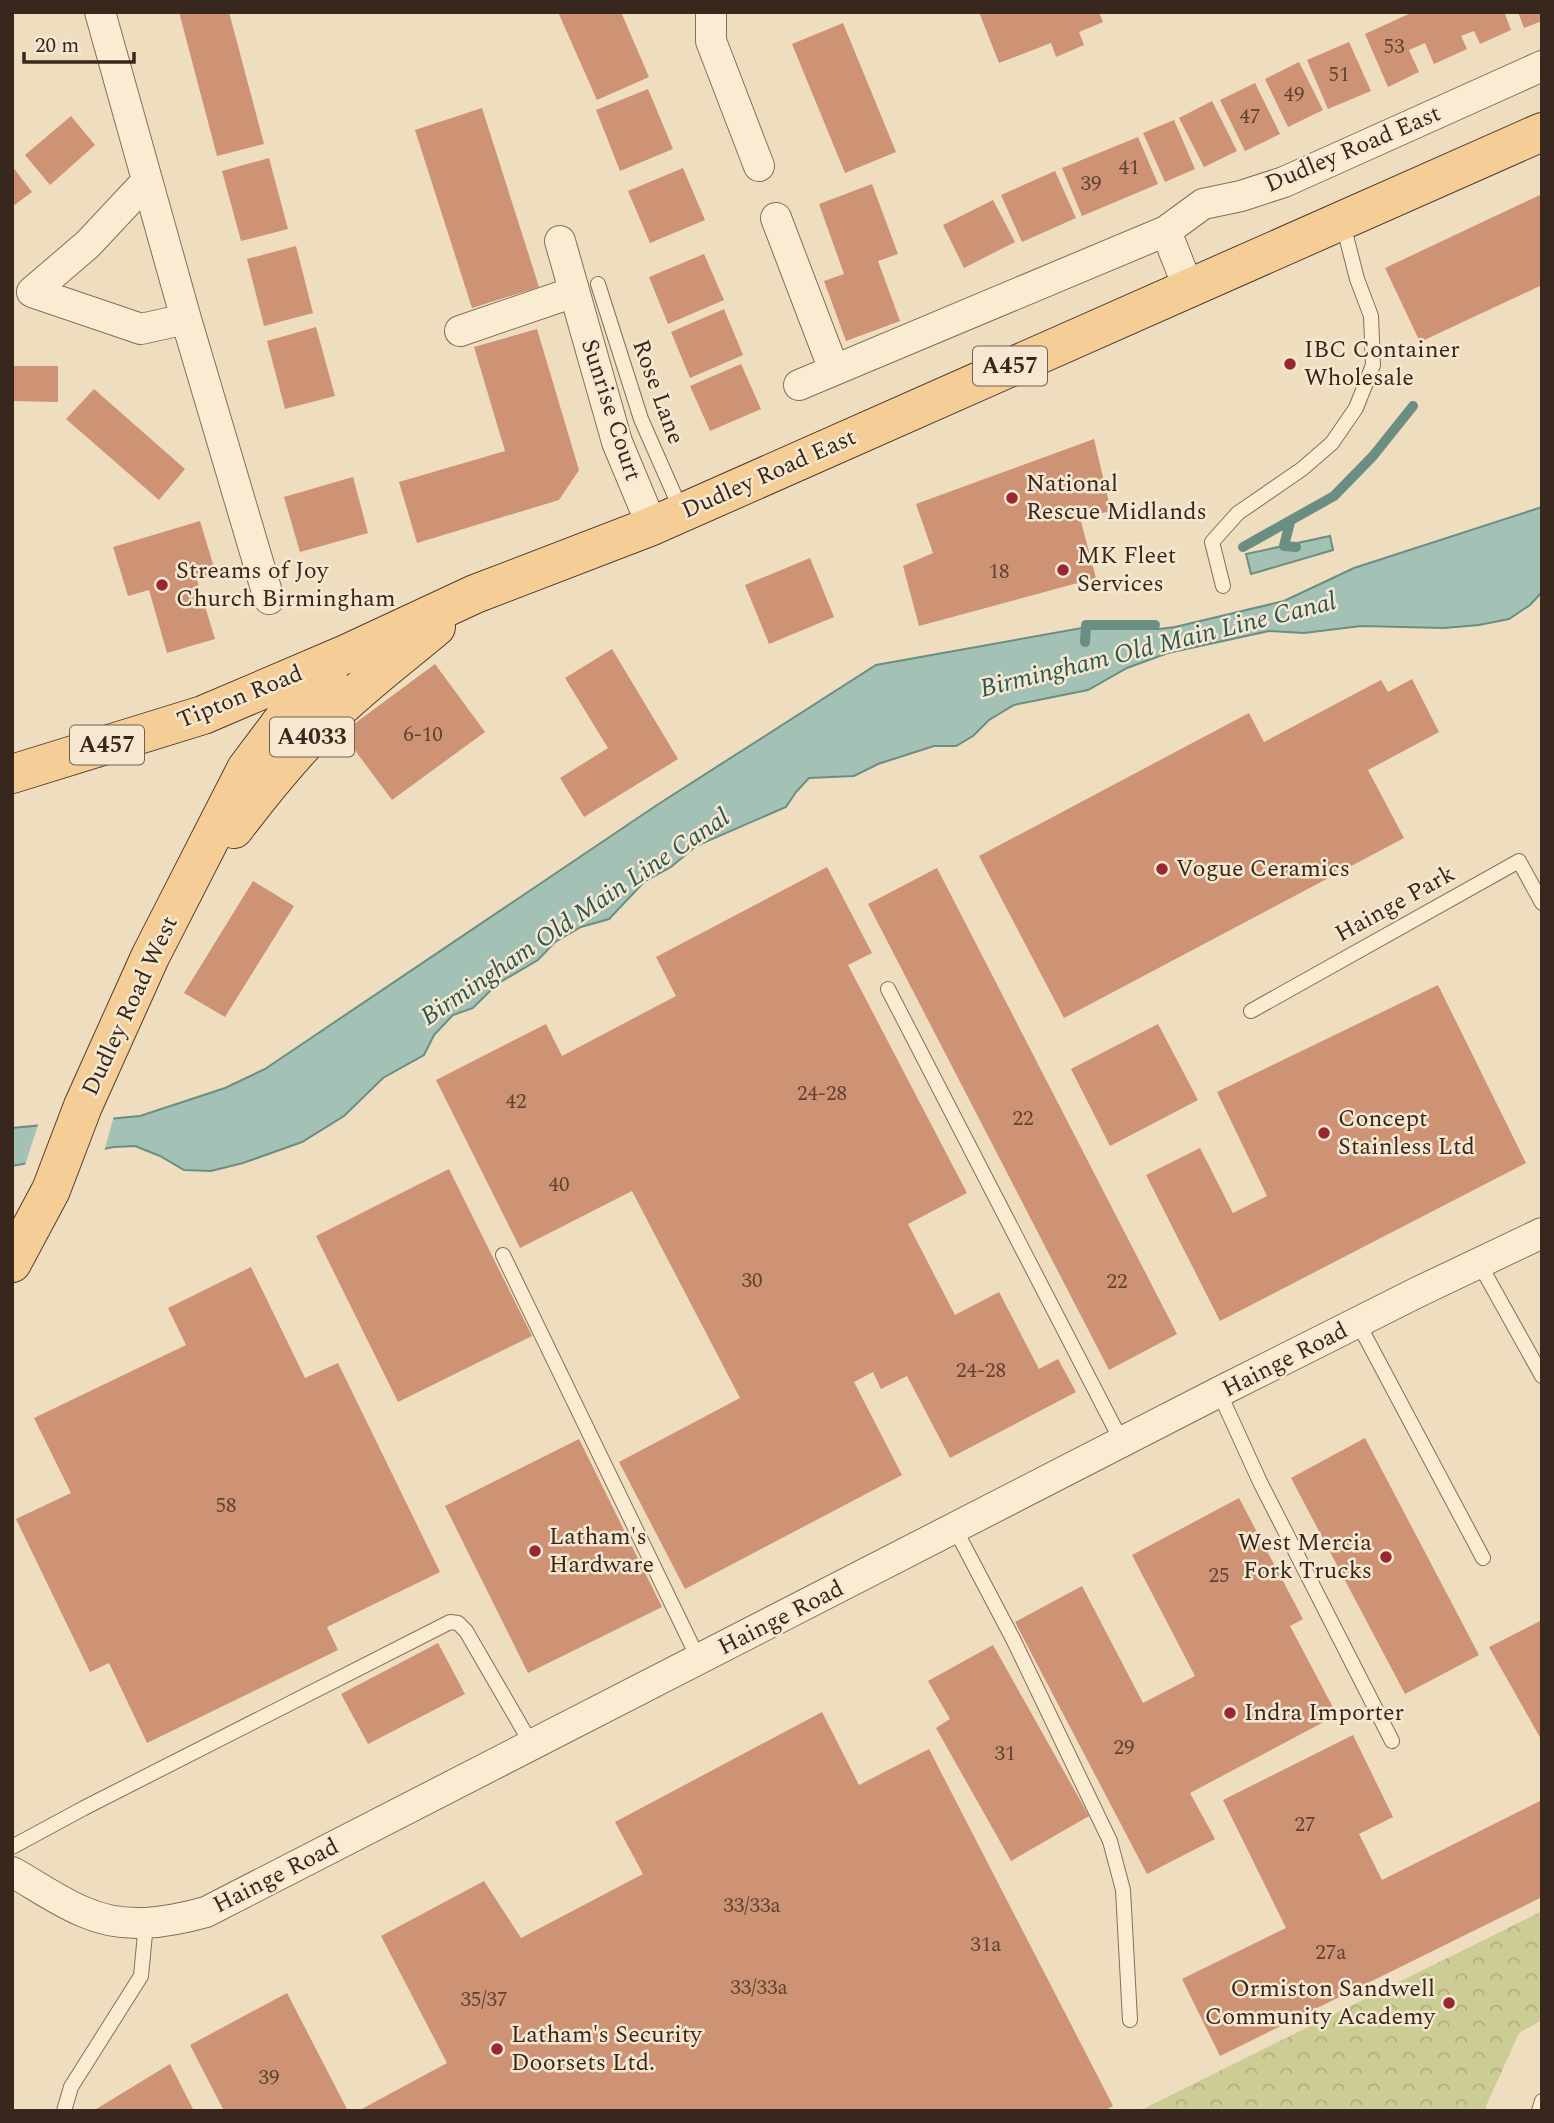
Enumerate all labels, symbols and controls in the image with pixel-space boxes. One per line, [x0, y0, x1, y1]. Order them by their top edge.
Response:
scale bar [24, 21, 135, 65]
text: 20 m [35, 30, 79, 62]
house number: 53 [1384, 31, 1405, 63]
house number: 51 [1329, 59, 1350, 91]
house number: 49 [1284, 79, 1305, 111]
street label: Dudley Road East [1260, 96, 1446, 202]
house number: 47 [1240, 101, 1261, 133]
house number: 41 [1119, 152, 1140, 184]
house number: 39 [1081, 168, 1102, 200]
place label: IBC Container Wholesale [1304, 332, 1460, 396]
street label: Sunrise Court [571, 334, 651, 486]
street label: Rose Lane [622, 334, 694, 450]
road number: A457 [973, 346, 1047, 386]
marker: IBC Container Wholesale [1282, 356, 1298, 372]
street label: Dudley Road East [676, 419, 862, 529]
place label: National Rescue Midlands [1026, 466, 1207, 530]
marker: National Rescue Midlands [1004, 490, 1020, 506]
place label: MK Fleet Services [1077, 538, 1176, 602]
place label: Streams of Joy Church Birmingham [176, 553, 396, 617]
house number: 18 [989, 556, 1010, 588]
marker: MK Fleet Services [1055, 562, 1071, 578]
marker: Streams of Joy Church Birmingham [154, 577, 170, 593]
water label: Birmingham Old Main Line Canal [976, 581, 1341, 709]
street label: Tipton Road [172, 655, 308, 739]
road number: A4033 [270, 718, 354, 757]
house number: 6-10 [403, 719, 443, 751]
road number: A457 [70, 726, 144, 764]
water label: Birmingham Old Main Line Canal [412, 798, 738, 1036]
place label: Vogue Ceramics [1176, 851, 1350, 887]
street label: Hainge Park [1328, 856, 1462, 952]
marker: Vogue Ceramics [1154, 861, 1170, 877]
street label: Dudley Road West [72, 910, 188, 1102]
house number: 24-28 [797, 1078, 847, 1110]
house number: 42 [506, 1086, 527, 1118]
place label: Concept Stainless Ltd [1338, 1101, 1475, 1165]
house number: 22 [1013, 1103, 1034, 1135]
marker: Concept Stainless Ltd [1316, 1125, 1332, 1141]
house number: 40 [549, 1169, 570, 1201]
house number: 30 [742, 1265, 763, 1297]
house number: 22 [1107, 1266, 1128, 1298]
street label: Hainge Road [1216, 1313, 1354, 1407]
house number: 24-28 [956, 1355, 1006, 1387]
house number: 58 [216, 1490, 237, 1522]
place label: Latham's Hardware [549, 1519, 654, 1583]
place label: West Mercia Fork Trucks [1238, 1525, 1372, 1589]
marker: Latham's Hardware [527, 1543, 543, 1559]
marker: West Mercia Fork Trucks [1378, 1549, 1394, 1565]
house number: 25 [1209, 1560, 1230, 1592]
street label: Hainge Road [712, 1571, 850, 1665]
place label: Indra Importer [1244, 1695, 1404, 1731]
marker: Indra Importer [1222, 1705, 1238, 1721]
house number: 29 [1114, 1732, 1135, 1764]
house number: 31 [995, 1738, 1016, 1770]
house number: 27 [1295, 1809, 1316, 1841]
street label: Hainge Road [207, 1829, 345, 1923]
house number: 33/33a [723, 1890, 781, 1922]
house number: 31a [970, 1929, 1002, 1961]
house number: 27a [1315, 1937, 1347, 1969]
place label: Ormiston Sandwell Community Academy [1205, 1971, 1436, 2035]
house number: 33/33a [730, 1972, 788, 2004]
house number: 35/37 [460, 1984, 508, 2016]
marker: Ormiston Sandwell Community Academy [1441, 1995, 1457, 2011]
place label: Latham's Security Doorsets Ltd. [511, 2017, 703, 2081]
marker: Latham's Security Doorsets Ltd. [489, 2041, 505, 2057]
house number: 39 [259, 2062, 280, 2094]

